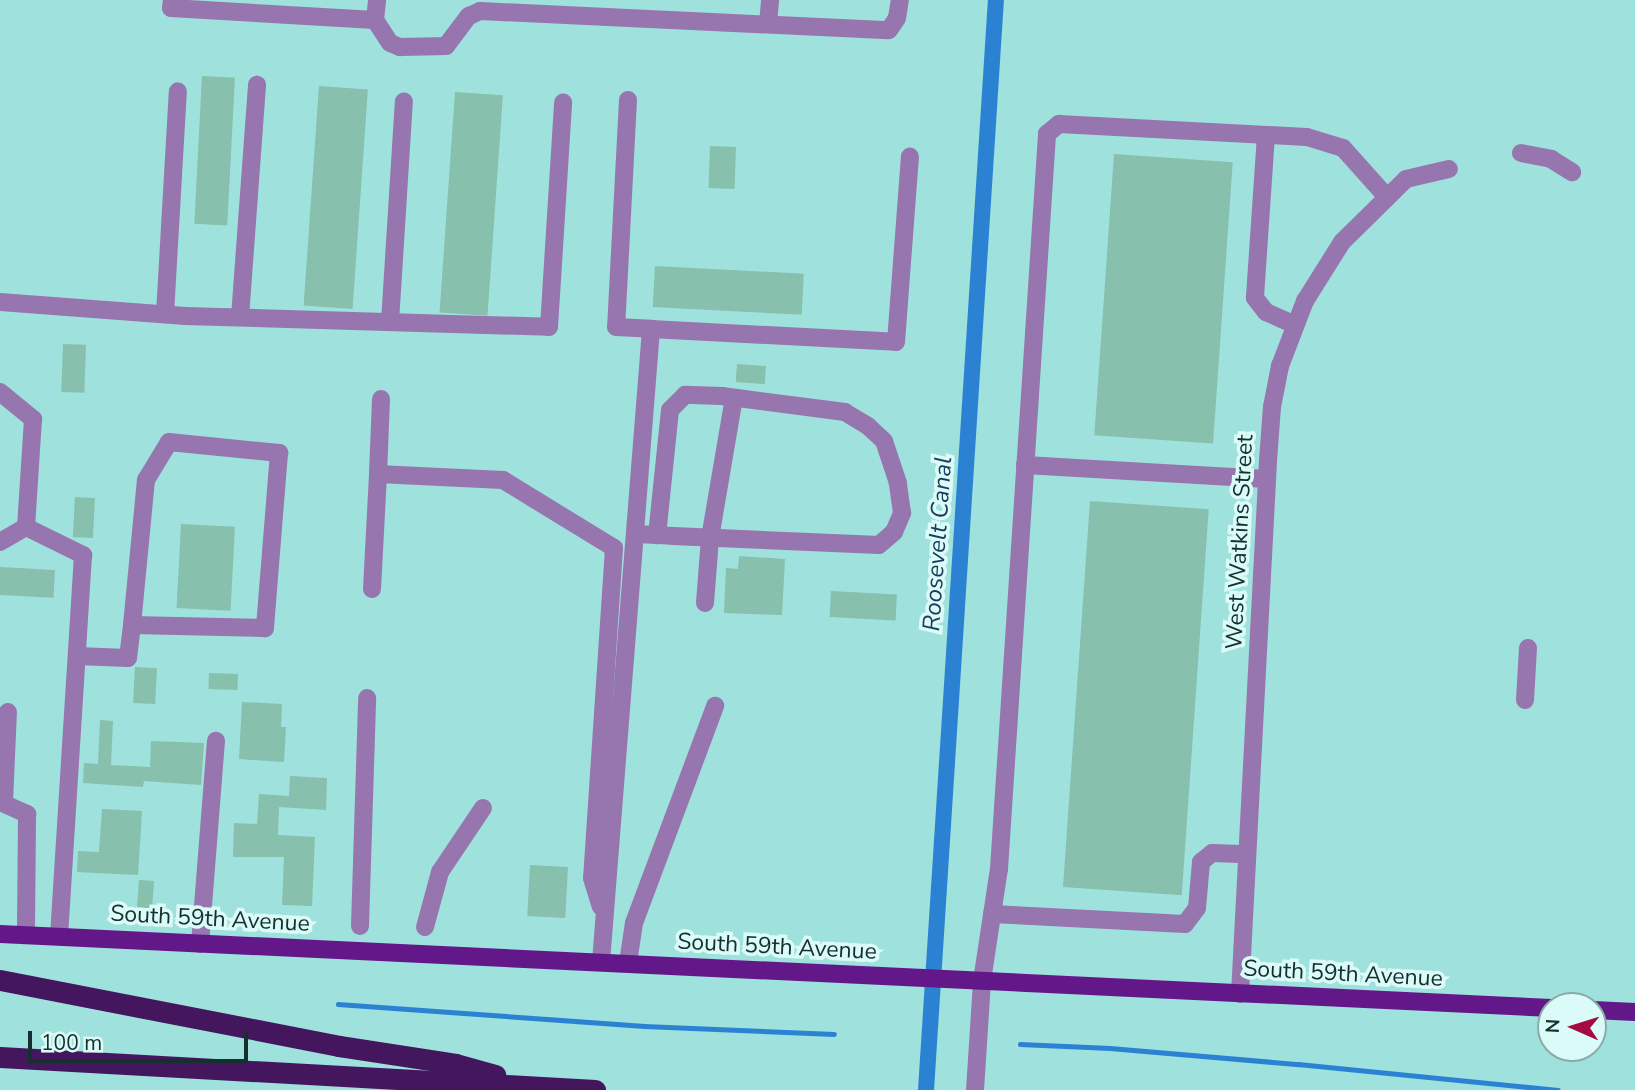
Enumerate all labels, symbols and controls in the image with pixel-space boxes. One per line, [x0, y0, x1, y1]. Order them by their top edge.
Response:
street label: West Watkins Street [1221, 434, 1259, 650]
water label: Roosevelt Canal [918, 456, 958, 632]
street label: South 59th Avenue [110, 900, 310, 938]
street label: South 59th Avenue [677, 928, 877, 966]
street label: South 59th Avenue [1243, 955, 1443, 993]
north arrow [1537, 992, 1607, 1062]
scale bar [32, 1016, 252, 1060]
text: N [1540, 1018, 1566, 1034]
text: 100 m [41, 1029, 102, 1057]

